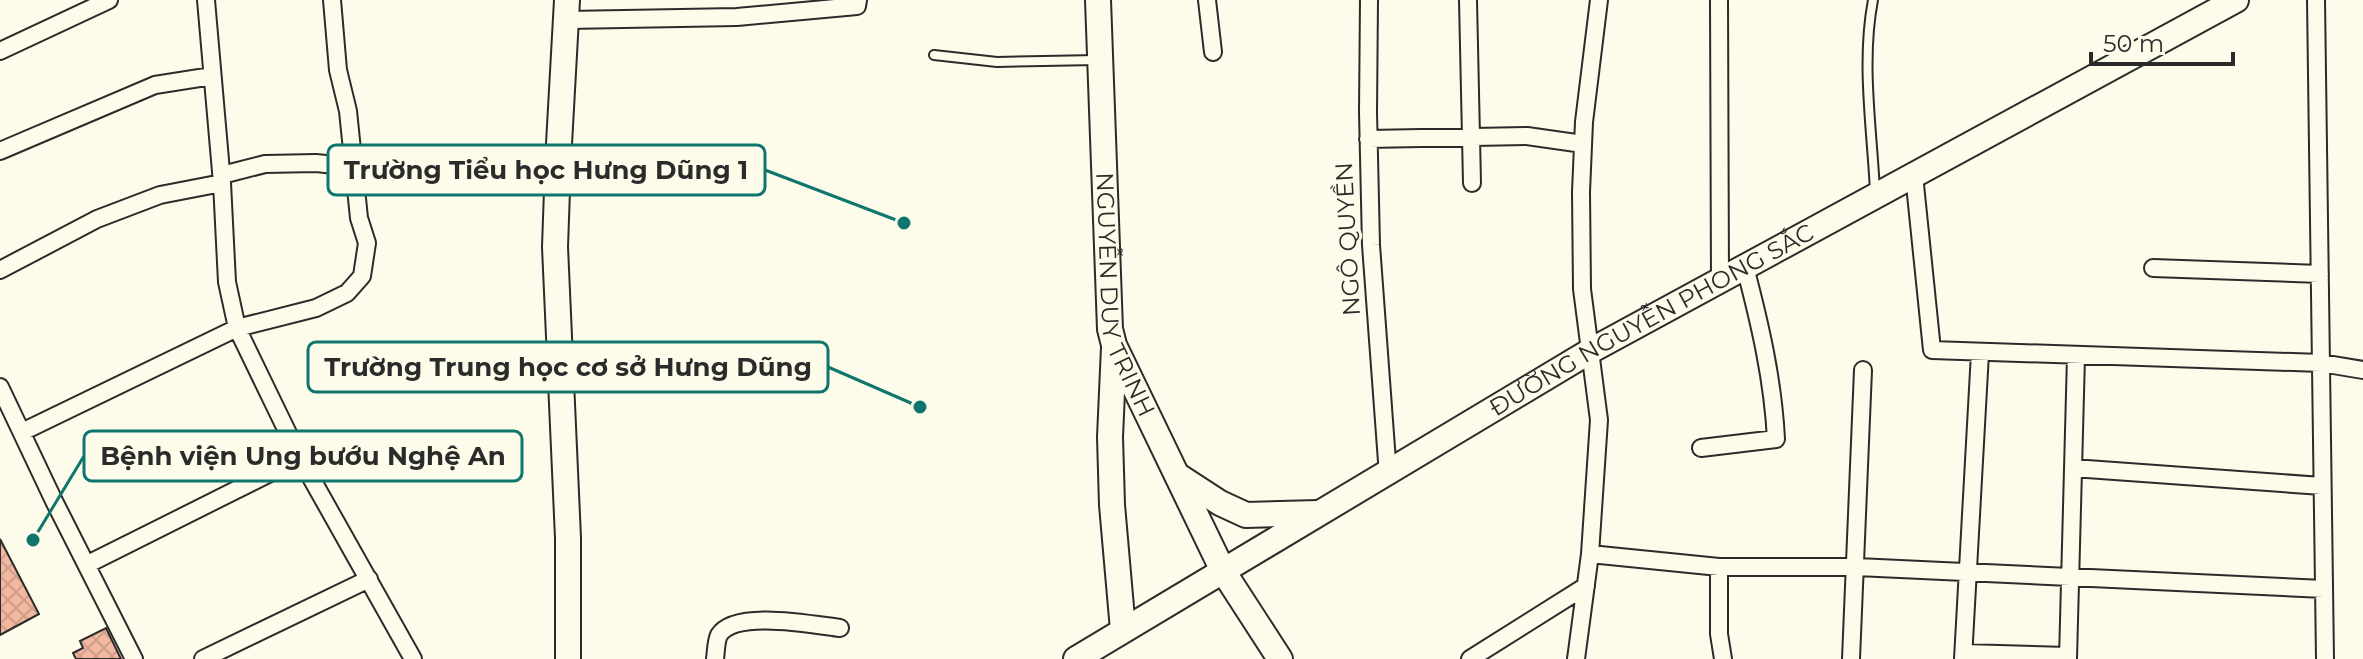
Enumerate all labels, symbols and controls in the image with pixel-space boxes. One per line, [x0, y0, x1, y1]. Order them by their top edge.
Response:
scale bar [2091, 16, 2233, 66]
text: 50 m [2103, 29, 2164, 58]
callout: Trường Tiểu học Hưng Dũng 1 [328, 145, 765, 195]
text: Trường Tiểu học Hưng Dũng 1 [344, 154, 748, 186]
street label: NGÔ QUYỀN [1328, 161, 1366, 317]
street label: NGUYỄN DUY TRINH [1090, 172, 1161, 421]
street label: ĐƯỜNG NGUYỄN PHONG SẮC [1484, 217, 1818, 422]
callout: Trường Trung học cơ sở Hưng Dũng [308, 342, 828, 392]
text: Trường Trung học cơ sở Hưng Dũng [324, 351, 812, 383]
callout: Bệnh viện Ung bướu Nghệ An [84, 431, 522, 481]
text: Bệnh viện Ung bướu Nghệ An [100, 440, 506, 472]

